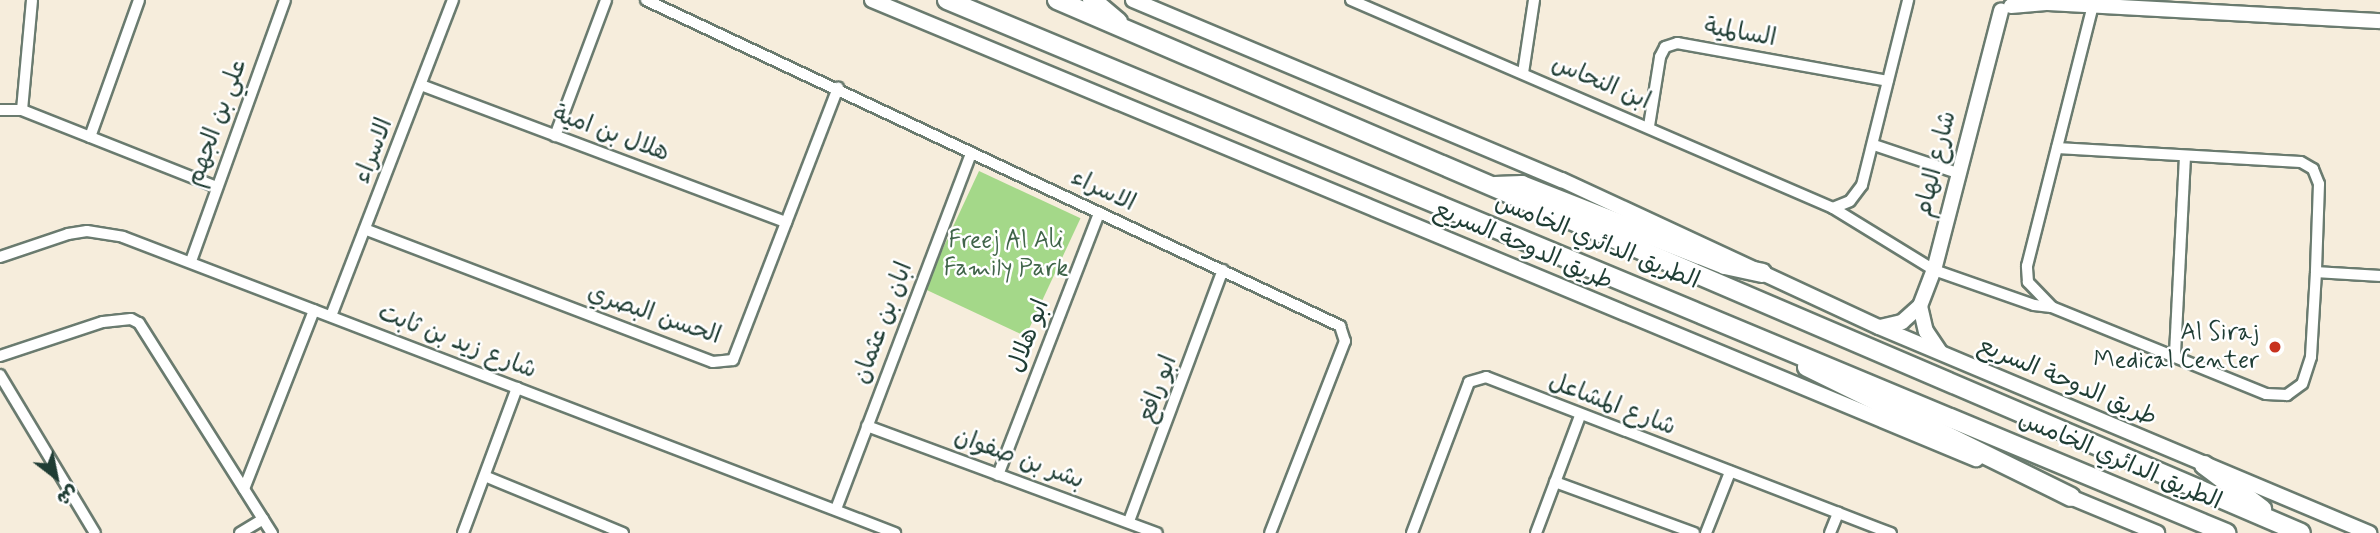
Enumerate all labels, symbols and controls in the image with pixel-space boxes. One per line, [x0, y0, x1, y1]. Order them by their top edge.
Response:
street label: السالمية [1702, 13, 1778, 53]
street label: ابن النحاس [1547, 49, 1655, 117]
street label: علي بن الجهم [181, 55, 253, 191]
street label: هلال بن امية [549, 100, 673, 168]
street label: شارع الهام [1909, 108, 1963, 220]
street label: الاسراء [348, 114, 400, 188]
street label: الاسراء [1066, 164, 1140, 218]
street label: الطريق الدائري الخامس [1491, 188, 1703, 296]
street label: طريق الدوحة السريع [1429, 195, 1617, 297]
park label: Freej Al Ali Family Park [945, 227, 1067, 283]
street label: ابان بن عثمان [847, 258, 919, 388]
street label: الحسن البصري [584, 279, 724, 351]
street label: ابو هلال [1002, 295, 1056, 377]
street label: شارع زيد بن ثابت [374, 299, 540, 385]
place label: Al Siraj Medical Center [2098, 319, 2259, 375]
street label: طريق الدوحة السريع [1973, 331, 2161, 433]
marker: Al Siraj Medical Center [2265, 337, 2285, 357]
street label: ابو رافع [1132, 351, 1184, 427]
street label: شارع المشاعل [1545, 368, 1679, 442]
street label: الطريق الدائري الخامس [2014, 405, 2226, 517]
street label: بشر بن صفوان [950, 422, 1088, 496]
north arrow [21, 442, 91, 512]
text: ش [52, 479, 83, 511]

